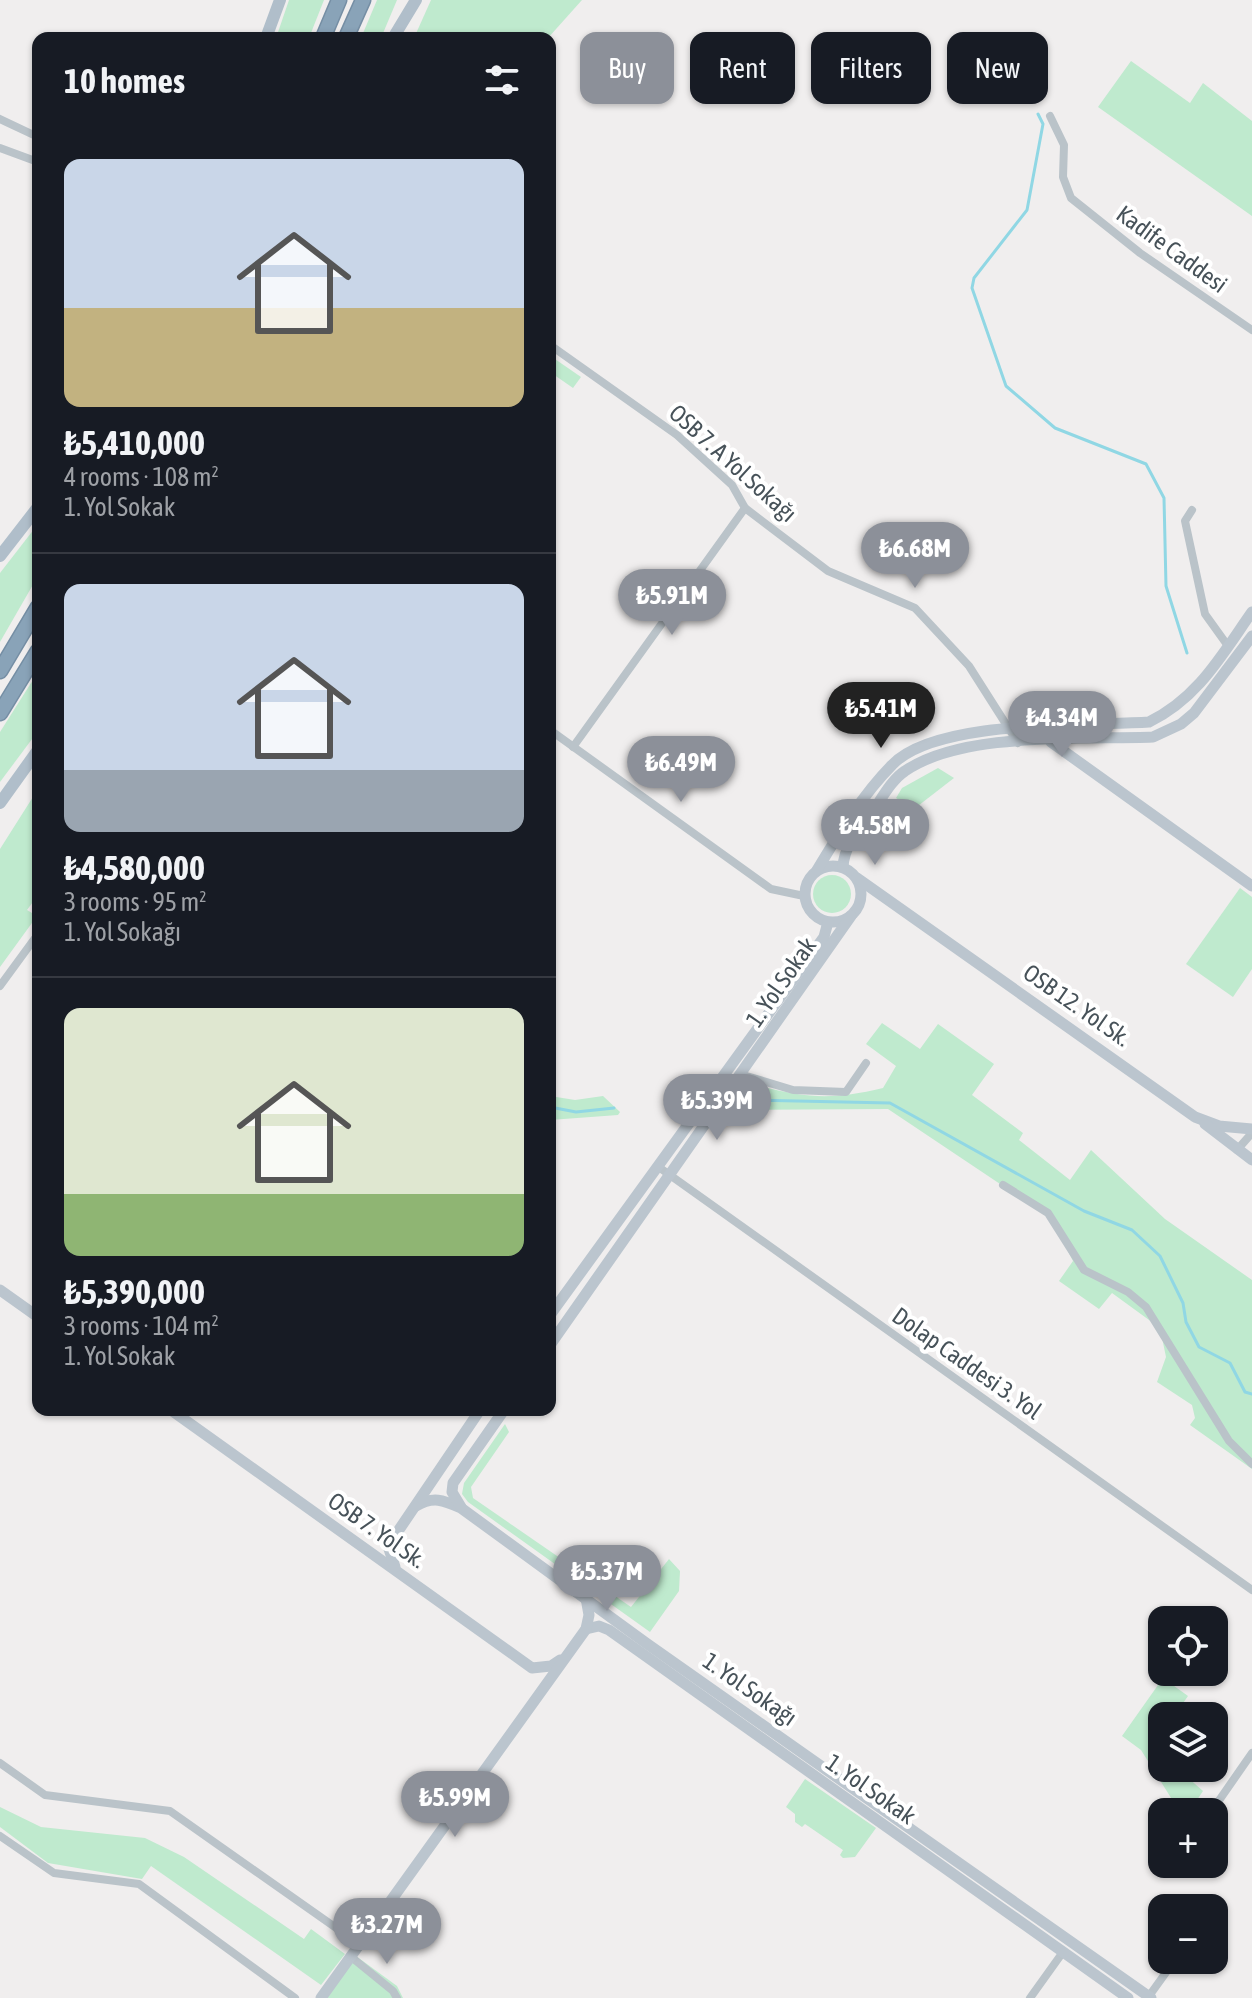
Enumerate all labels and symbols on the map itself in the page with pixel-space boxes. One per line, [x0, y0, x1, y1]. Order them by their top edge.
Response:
street label: Kadife Caddesi [1112, 200, 1232, 298]
street label: OSB 7. A Yol Sokağı [664, 399, 802, 527]
pin: ₺6.68M [850, 522, 980, 590]
pin: ₺5.91M [607, 569, 737, 637]
pin: ₺5.41M [816, 682, 946, 750]
pin: ₺4.34M [997, 691, 1127, 759]
pin: ₺6.49M [616, 736, 746, 804]
pin: ₺4.58M [810, 799, 940, 867]
street label: 1. Yol Sokak [741, 932, 822, 1032]
street label: OSB 12. Yol Sk. [1018, 958, 1136, 1052]
pin: ₺5.39M [652, 1074, 782, 1142]
street label: Dolap Caddesi 3. Yol [887, 1302, 1047, 1425]
street label: OSB 7. Yol Sk. [323, 1487, 431, 1573]
pin: ₺5.37M [542, 1545, 672, 1613]
street label: 1. Yol Sokağı [698, 1647, 802, 1731]
street label: 1. Yol Sokak [821, 1749, 921, 1830]
pin: ₺5.99M [390, 1771, 520, 1839]
pin: ₺3.27M [322, 1898, 452, 1966]

